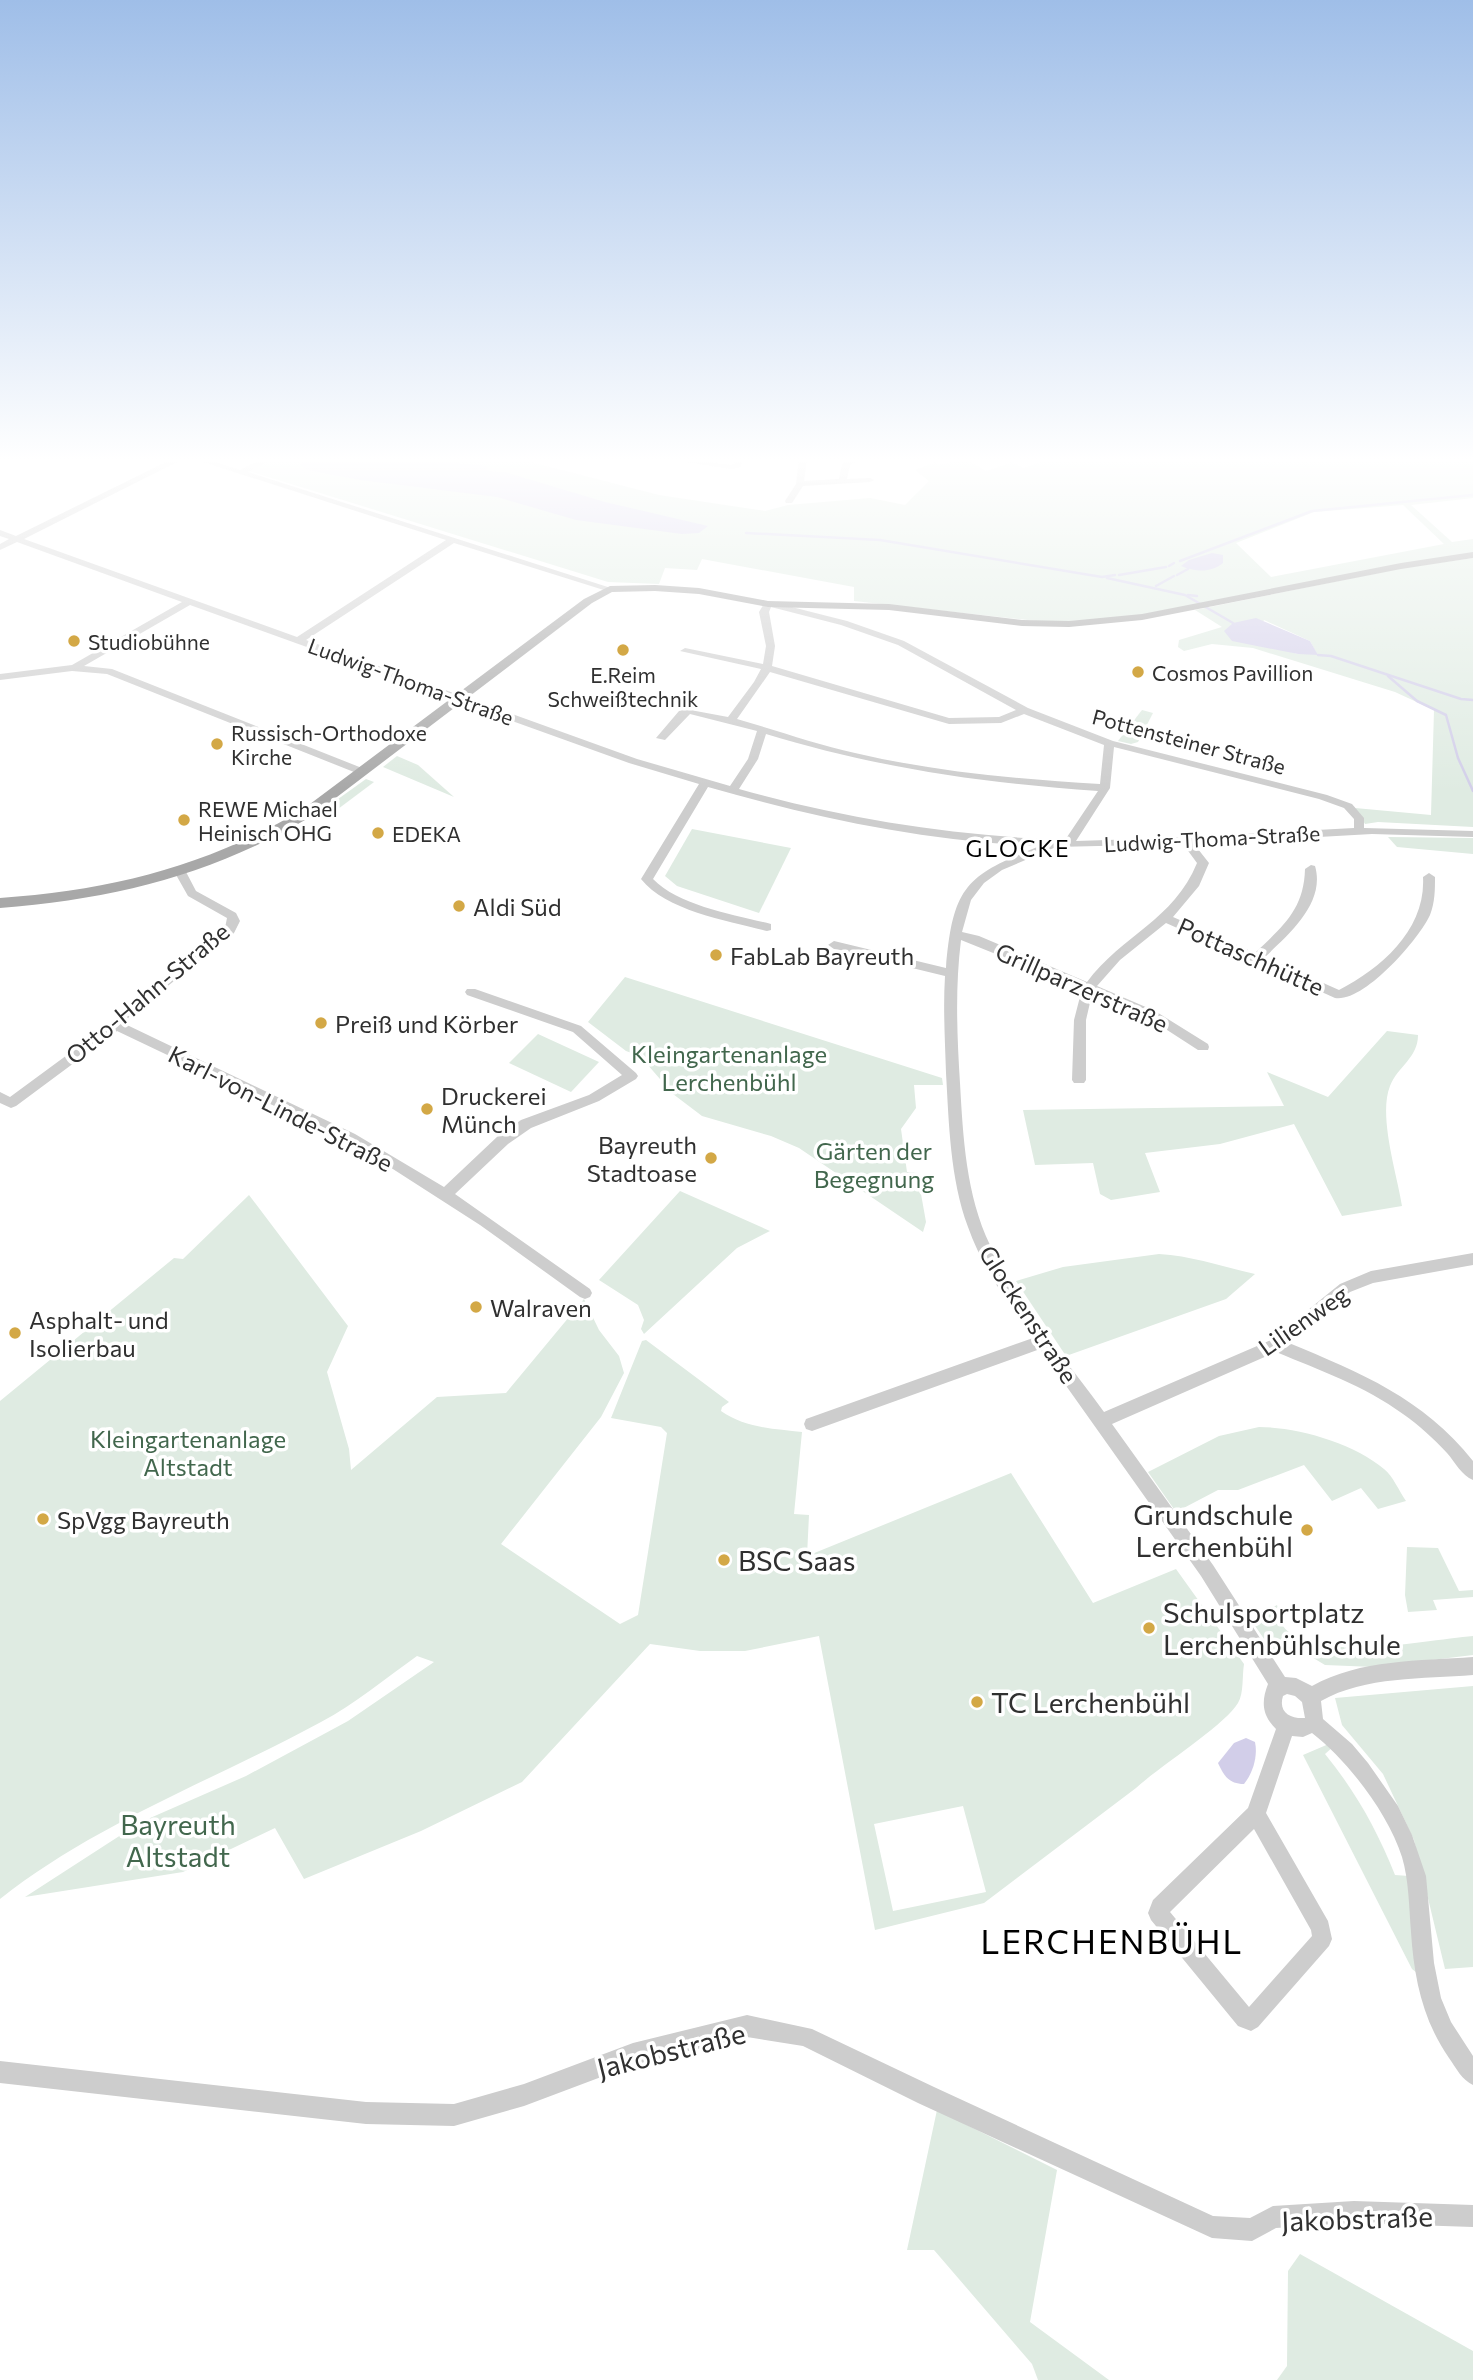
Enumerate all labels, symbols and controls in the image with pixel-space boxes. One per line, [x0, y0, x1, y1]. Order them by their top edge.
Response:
place label: Studiobühne [88, 629, 210, 654]
street label: Ludwig-Thoma-Straße [305, 632, 517, 730]
marker: Studiobühne [66, 633, 82, 649]
marker: E.Reim Schweißtechnik [615, 642, 631, 658]
place label: Cosmos Pavillion [1152, 660, 1313, 685]
place label: E.Reim Schweißtechnik [548, 662, 698, 711]
marker: Cosmos Pavillion [1130, 664, 1146, 680]
street label: Pottensteiner Straße [1090, 703, 1288, 779]
place label: Russisch-Orthodoxe Kirche [231, 720, 427, 769]
marker: Russisch-Orthodoxe Kirche [209, 736, 225, 752]
place label: REWE Michael Heinisch OHG [198, 796, 338, 845]
marker: REWE Michael Heinisch OHG [176, 812, 192, 828]
street label: Ludwig-Thoma-Straße [1103, 820, 1321, 856]
place label: EDEKA [392, 821, 461, 846]
marker: EDEKA [370, 825, 386, 841]
district label: GLOCKE [965, 834, 1071, 862]
place label: Aldi Süd [473, 892, 562, 921]
marker: Aldi Süd [451, 898, 467, 914]
street label: Pottaschhütte [1173, 911, 1329, 1001]
street label: Otto-Hahn-Straße [59, 916, 235, 1070]
street label: Grillparzerstraße [991, 936, 1173, 1038]
place label: FabLab Bayreuth [730, 941, 914, 970]
marker: FabLab Bayreuth [708, 947, 724, 963]
place label: Preiß und Körber [335, 1009, 519, 1038]
marker: Preiß und Körber [313, 1015, 329, 1031]
street label: Karl-von-Linde-Straße [164, 1039, 398, 1177]
park label: Kleingartenanlage Lerchenbühl [631, 1039, 827, 1096]
place label: Druckerei Münch [441, 1081, 547, 1138]
marker: Druckerei Münch [419, 1101, 435, 1117]
place label: Bayreuth Stadtoase [587, 1130, 697, 1187]
park label: Gärten der Begegnung [814, 1136, 934, 1193]
marker: Bayreuth Stadtoase [703, 1150, 719, 1166]
street label: Glockenstraße [974, 1240, 1084, 1388]
street label: Lilienweg [1253, 1279, 1353, 1361]
place label: Walraven [490, 1293, 592, 1322]
marker: Walraven [468, 1299, 484, 1315]
place label: Asphalt- und Isolierbau [29, 1305, 169, 1362]
marker: Asphalt- und Isolierbau [7, 1325, 23, 1341]
park label: Kleingartenanlage Altstadt [90, 1424, 286, 1481]
place label: Grundschule Lerchenbühl [1133, 1497, 1293, 1563]
place label: SpVgg Bayreuth [57, 1505, 230, 1534]
marker: SpVgg Bayreuth [35, 1511, 51, 1527]
marker: Grundschule Lerchenbühl [1299, 1522, 1315, 1538]
place label: BSC Saas [738, 1543, 856, 1577]
marker: BSC Saas [716, 1552, 732, 1568]
place label: Schulsportplatz Lerchenbühlschule [1163, 1595, 1401, 1661]
marker: Schulsportplatz Lerchenbühlschule [1141, 1620, 1157, 1636]
place label: TC Lerchenbühl [991, 1685, 1190, 1719]
marker: TC Lerchenbühl [969, 1694, 985, 1710]
park label: Bayreuth Altstadt [120, 1807, 236, 1873]
district label: LERCHENBÜHL [981, 1920, 1243, 1961]
street label: Jakobstraße [593, 2015, 749, 2085]
street label: Jakobstraße [1281, 2198, 1433, 2238]

